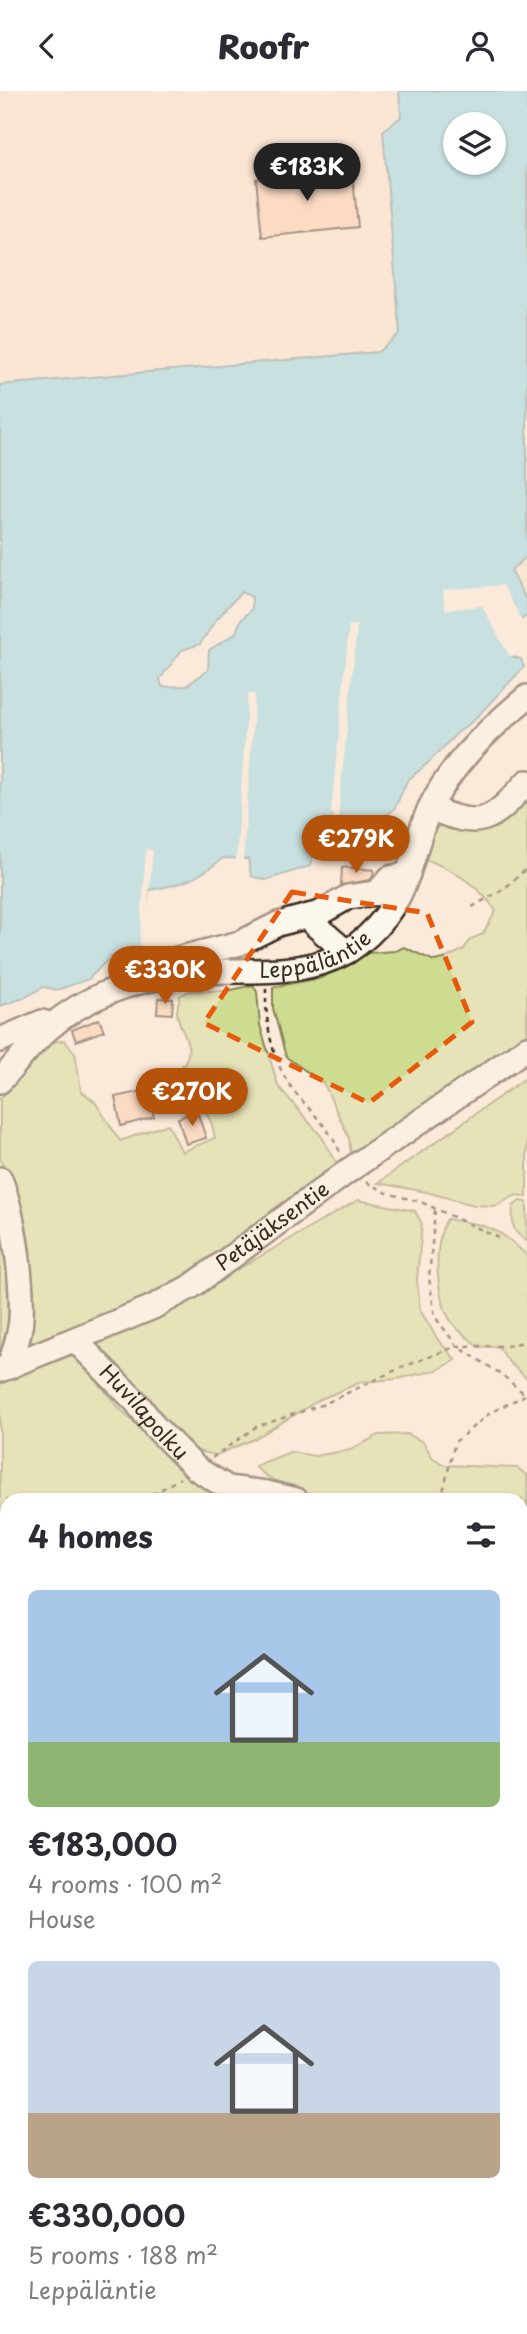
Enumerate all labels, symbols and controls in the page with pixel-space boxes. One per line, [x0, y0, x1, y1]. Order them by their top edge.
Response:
text: Roofr [218, 22, 309, 70]
icon: back [28, 27, 66, 65]
icon: person [461, 27, 499, 65]
map controls [443, 112, 506, 175]
button: layers [443, 112, 506, 175]
pin: €183K [258, 143, 356, 203]
text: €183K [270, 148, 344, 183]
pin: €279K [307, 815, 405, 875]
text: €279K [318, 820, 394, 855]
street label: Leppäläntie [259, 922, 377, 985]
pin: €330K [116, 947, 214, 1006]
text: €330K [124, 951, 206, 986]
pin: €270K [143, 1069, 241, 1128]
text: €270K [152, 1073, 232, 1108]
street label: Petäjäksentie [208, 1172, 335, 1278]
street label: Huvilapolku [93, 1356, 197, 1466]
text: 4 homes [28, 1513, 153, 1558]
icon: filters [462, 1516, 500, 1554]
icon: home [201, 1635, 327, 1761]
text: €183,000 [28, 1821, 177, 1866]
text: 4 rooms · 100 m² [28, 1866, 222, 1901]
text: House [28, 1901, 95, 1936]
icon: home [201, 2006, 327, 2132]
text: €330,000 [28, 2192, 185, 2237]
text: 5 rooms · 188 m² [28, 2237, 218, 2272]
text: Leppäläntie [28, 2272, 157, 2307]

